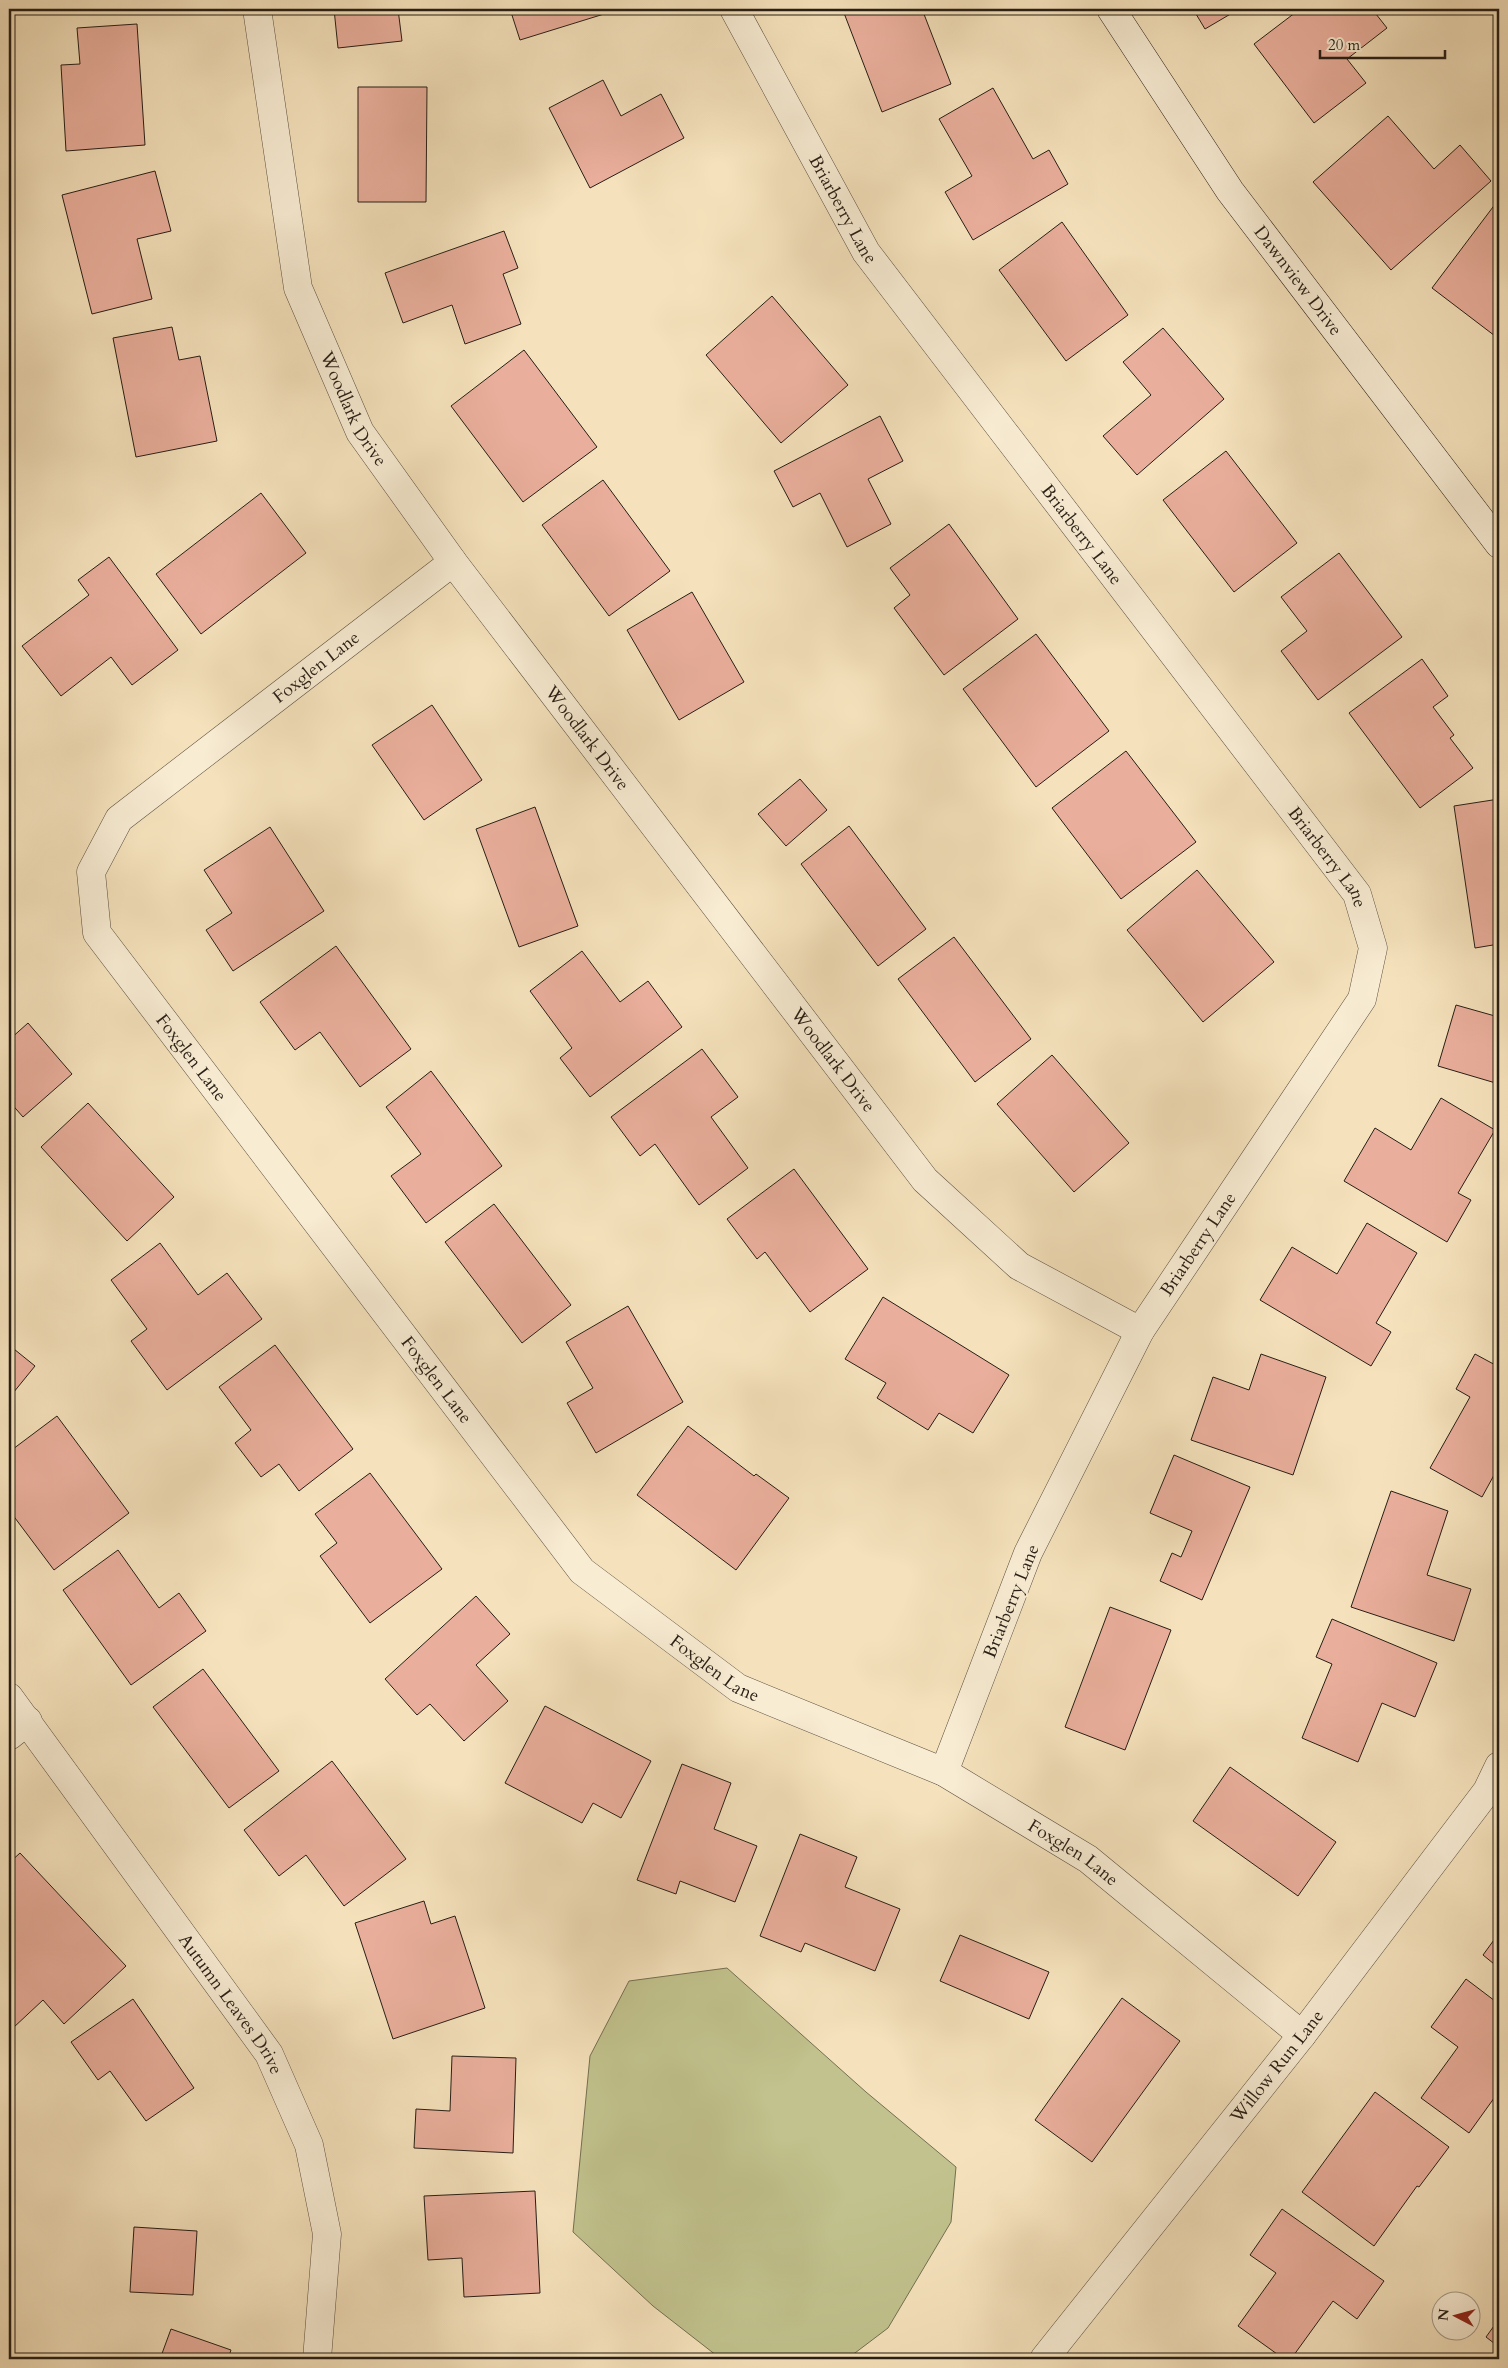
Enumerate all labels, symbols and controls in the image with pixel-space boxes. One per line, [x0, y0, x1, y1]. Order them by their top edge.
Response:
scale bar [1320, 28, 1446, 60]
text: 20 m [1328, 35, 1360, 55]
street label: Briarberry Lane [803, 151, 883, 269]
street label: Dawnview Drive [1248, 221, 1348, 341]
street label: Woodlark Drive [313, 347, 393, 471]
street label: Briarberry Lane [1035, 479, 1128, 590]
street label: Foxglen Lane [268, 626, 365, 709]
street label: Woodlark Drive [538, 680, 635, 796]
street label: Briarberry Lane [1282, 802, 1372, 911]
street label: Woodlark Drive [784, 1002, 881, 1118]
street label: Foxglen Lane [150, 1009, 233, 1107]
street label: Briarberry Lane [1154, 1187, 1242, 1301]
street label: Foxglen Lane [395, 1331, 478, 1429]
street label: Briarberry Lane [977, 1541, 1046, 1662]
street label: Foxglen Lane [665, 1629, 763, 1708]
street label: Foxglen Lane [1023, 1814, 1124, 1892]
street label: Autumn Leaves Drive [172, 1929, 288, 2078]
street label: Willow Run Lane [1224, 2005, 1330, 2129]
north arrow [1430, 2290, 1480, 2340]
text: N [1433, 2308, 1454, 2322]

